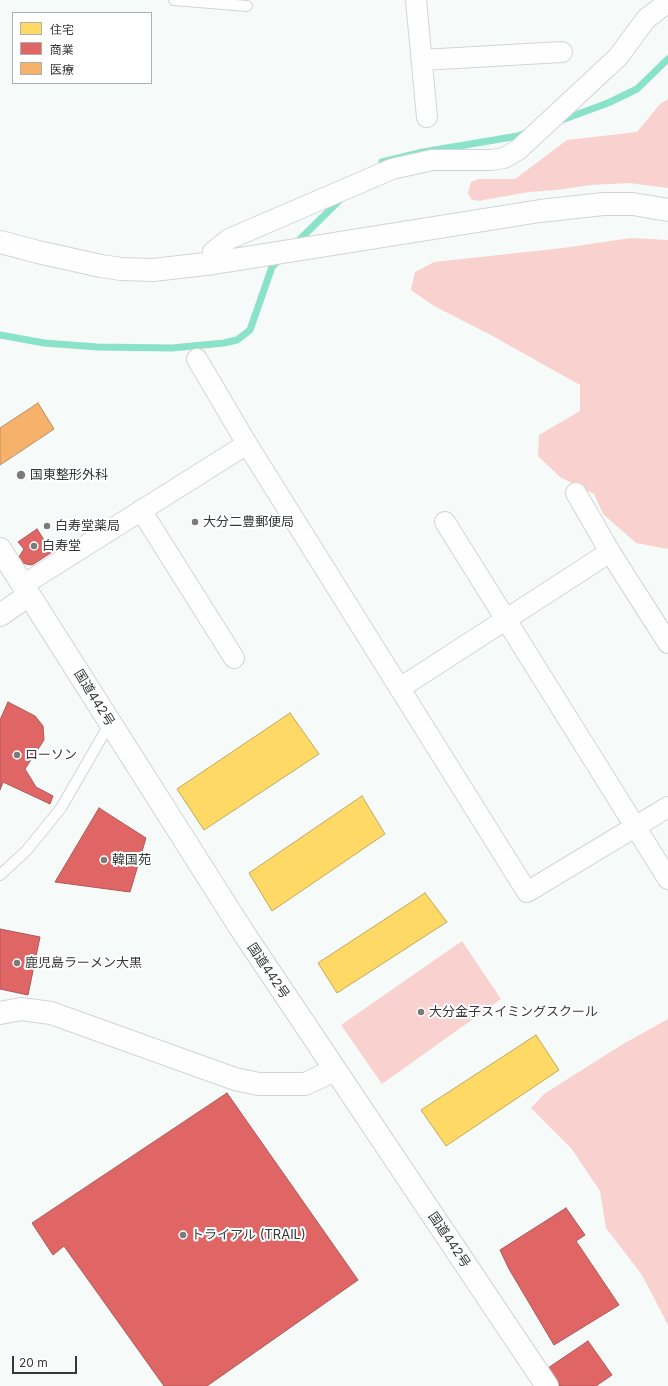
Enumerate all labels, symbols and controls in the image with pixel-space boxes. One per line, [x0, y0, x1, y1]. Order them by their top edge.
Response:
legend [12, 12, 152, 84]
text: 住宅 [50, 22, 74, 37]
text: 商業 [50, 42, 74, 57]
text: 医療 [50, 62, 74, 77]
place label: 国東整形外科 [30, 467, 108, 483]
marker: 国東整形外科 [15, 469, 27, 481]
place label: 大分二豊郵便局 [203, 514, 294, 530]
marker: 大分二豊郵便局 [190, 517, 200, 527]
place label: 白寿堂薬局 [55, 518, 120, 534]
marker: 白寿堂薬局 [42, 521, 52, 531]
place label: 白寿堂 [42, 538, 81, 554]
marker: 白寿堂 [29, 541, 39, 551]
street label: 国道442号 [71, 667, 117, 729]
place label: ローソン [25, 747, 77, 763]
marker: ローソン [12, 750, 22, 760]
place label: 韓国苑 [112, 852, 151, 868]
marker: 韓国苑 [99, 855, 109, 865]
street label: 国道442号 [244, 940, 292, 1002]
place label: 鹿児島ラーメン大黒 [25, 955, 142, 971]
marker: 鹿児島ラーメン大黒 [12, 958, 22, 968]
place label: 大分金子スイミングスクール [429, 1004, 598, 1020]
marker: 大分金子スイミングスクール [416, 1007, 426, 1017]
street label: 国道442号 [425, 1209, 473, 1271]
place label: トライアル (TRAIL) [191, 1227, 306, 1243]
marker: トライアル (TRAIL) [178, 1230, 188, 1240]
scale bar [14, 1348, 79, 1374]
text: 20 m [19, 1355, 48, 1370]

